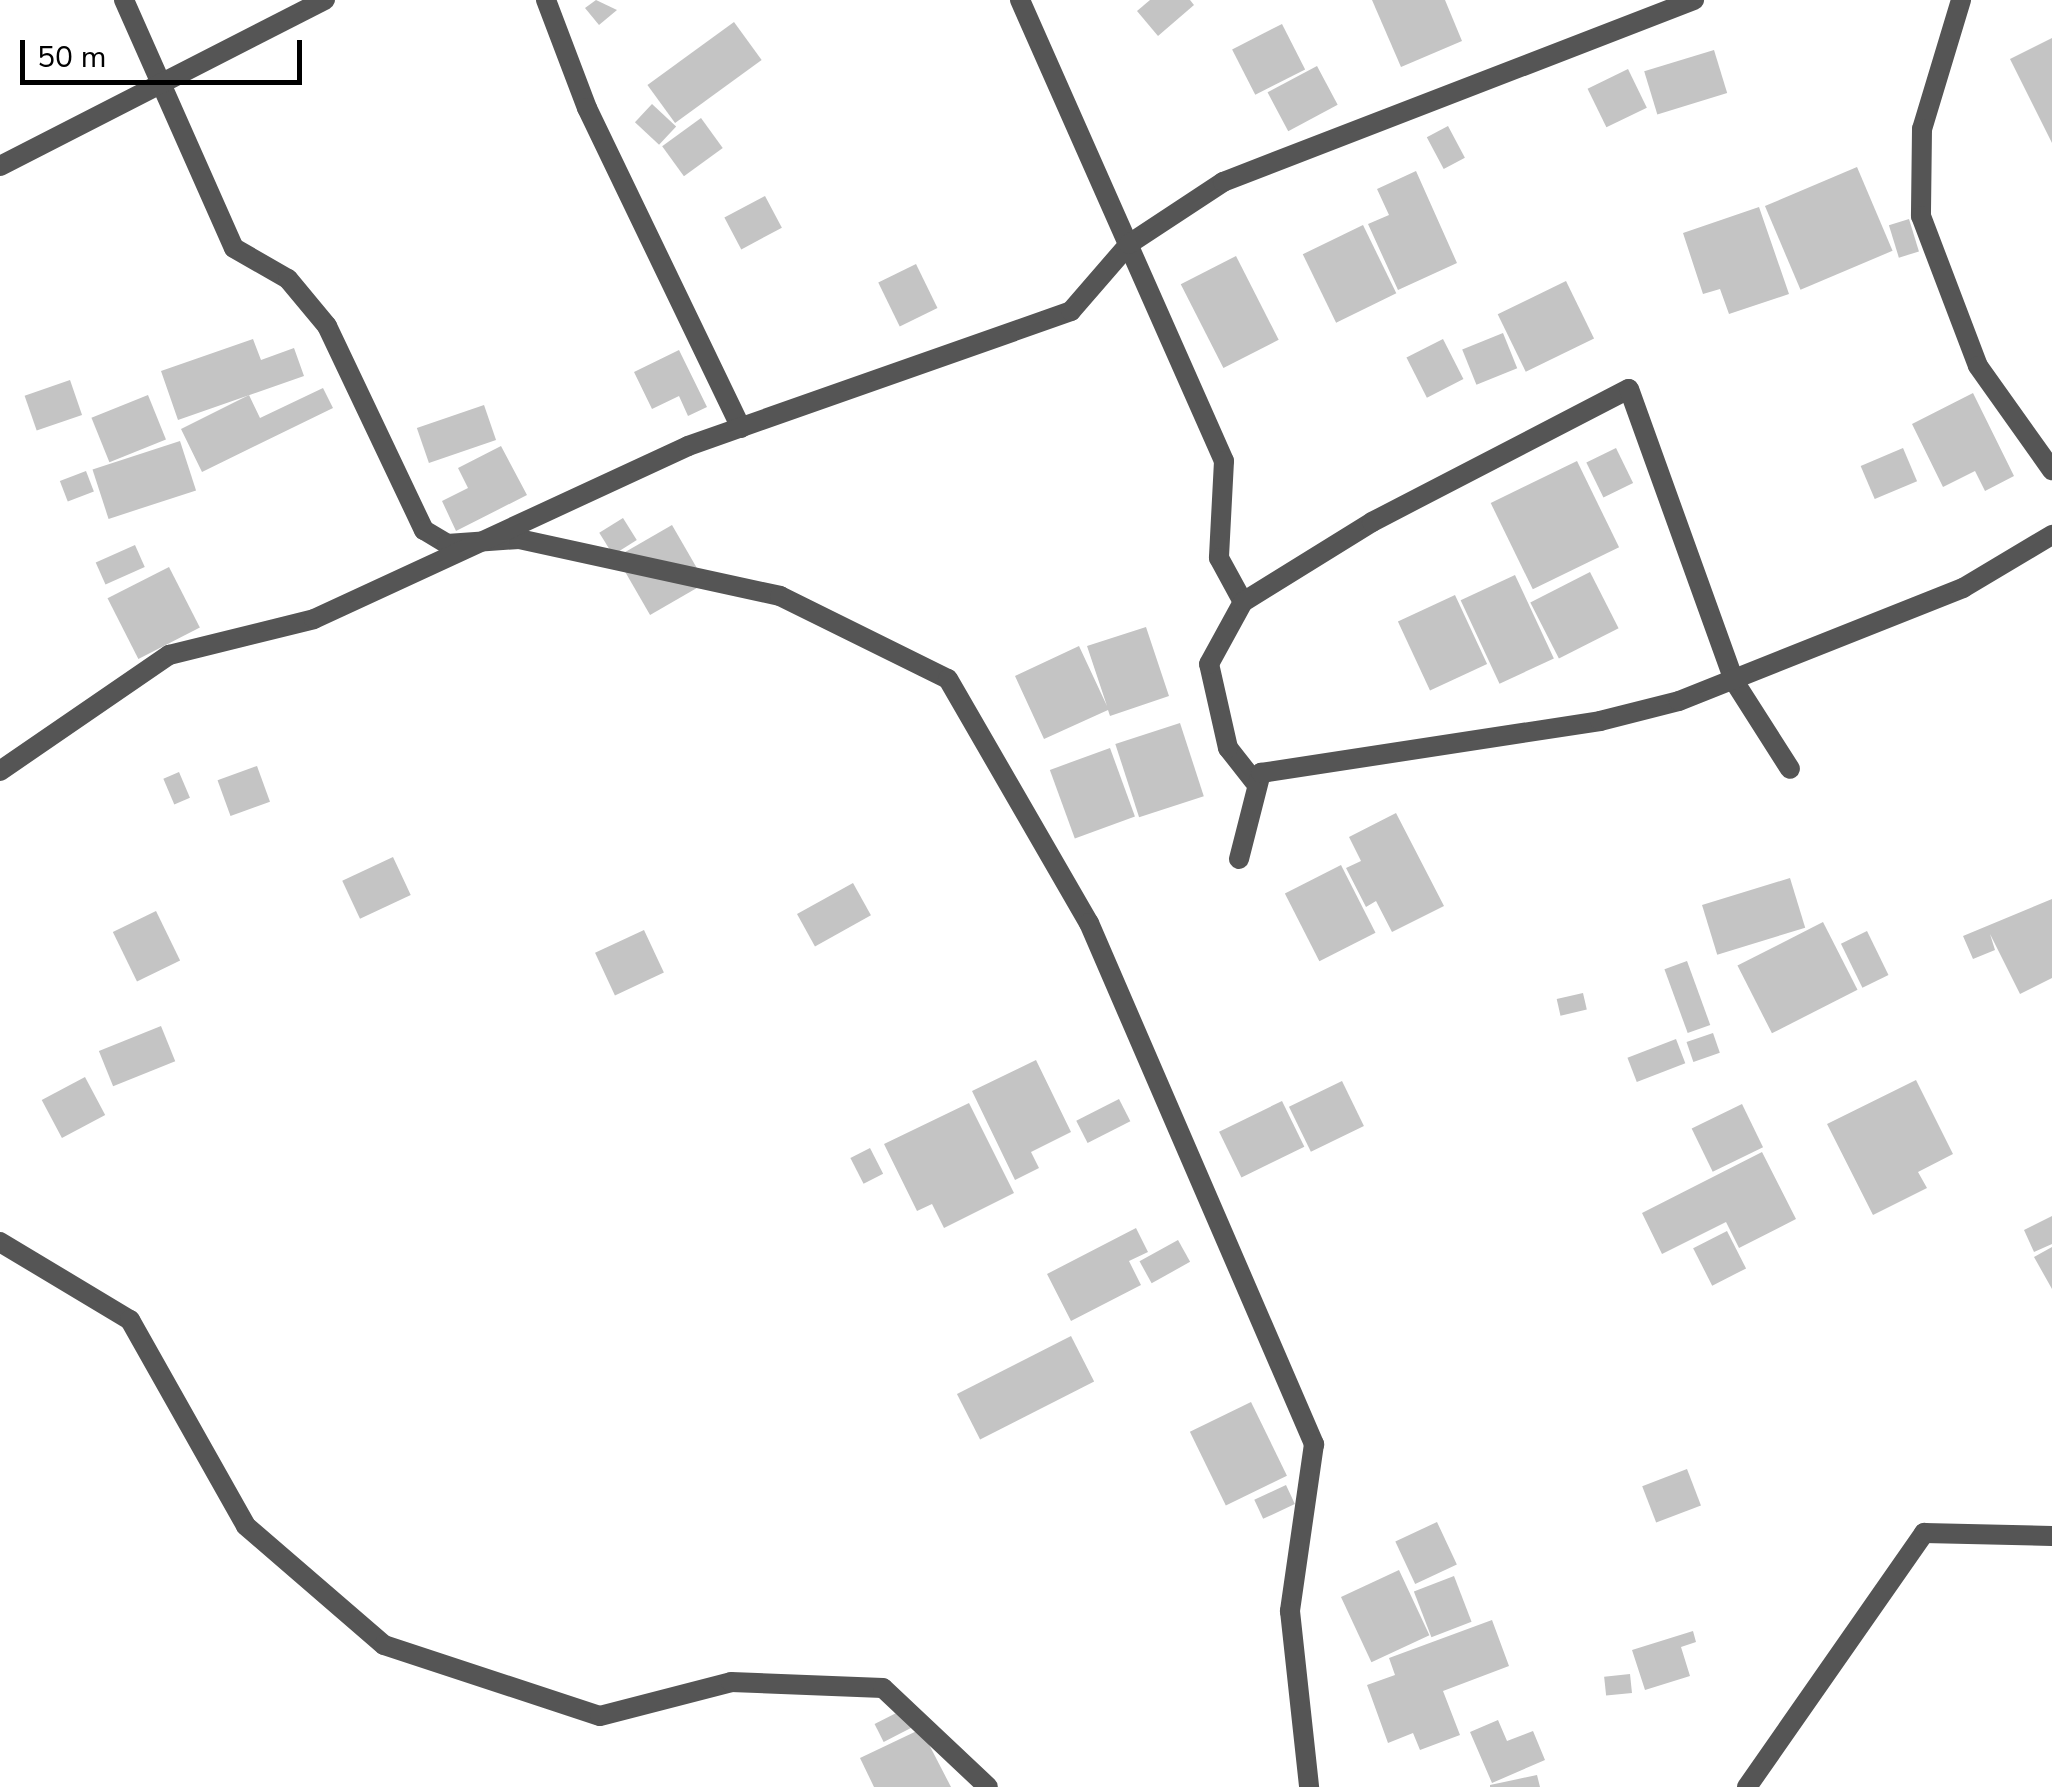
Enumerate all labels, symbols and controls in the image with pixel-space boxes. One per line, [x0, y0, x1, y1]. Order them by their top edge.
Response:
scale bar [25, 20, 308, 82]
text: 50 m [37, 37, 106, 78]

